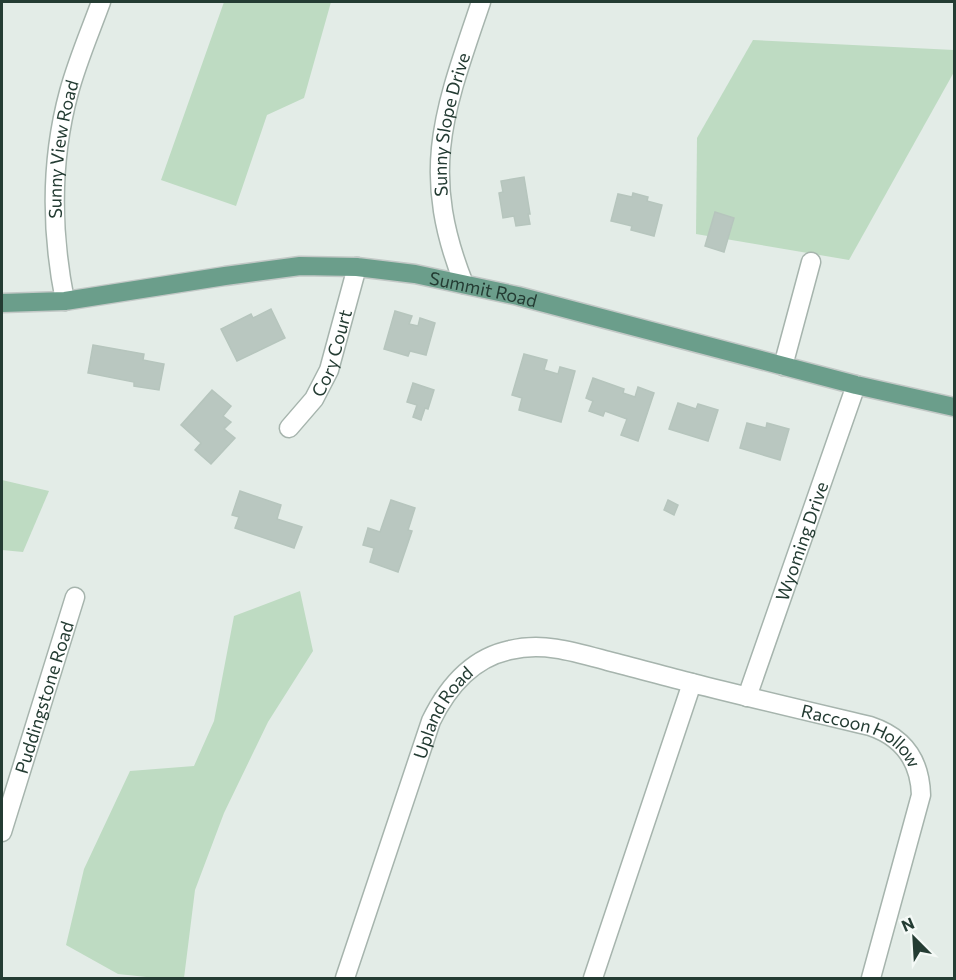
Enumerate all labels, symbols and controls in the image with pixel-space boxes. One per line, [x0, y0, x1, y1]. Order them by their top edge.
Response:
street label: Sunny Slope Drive [429, 50, 474, 198]
street label: Sunny View Road [44, 77, 83, 219]
street label: Summit Road [427, 266, 540, 312]
street label: Cory Court [306, 307, 356, 400]
street label: Wyoming Drive [770, 479, 832, 604]
street label: Puddingstone Road [10, 618, 78, 776]
street label: Upland Road [408, 661, 477, 762]
street label: Raccoon Hollow [799, 699, 926, 771]
north arrow [884, 908, 944, 968]
text: N [898, 913, 917, 935]

